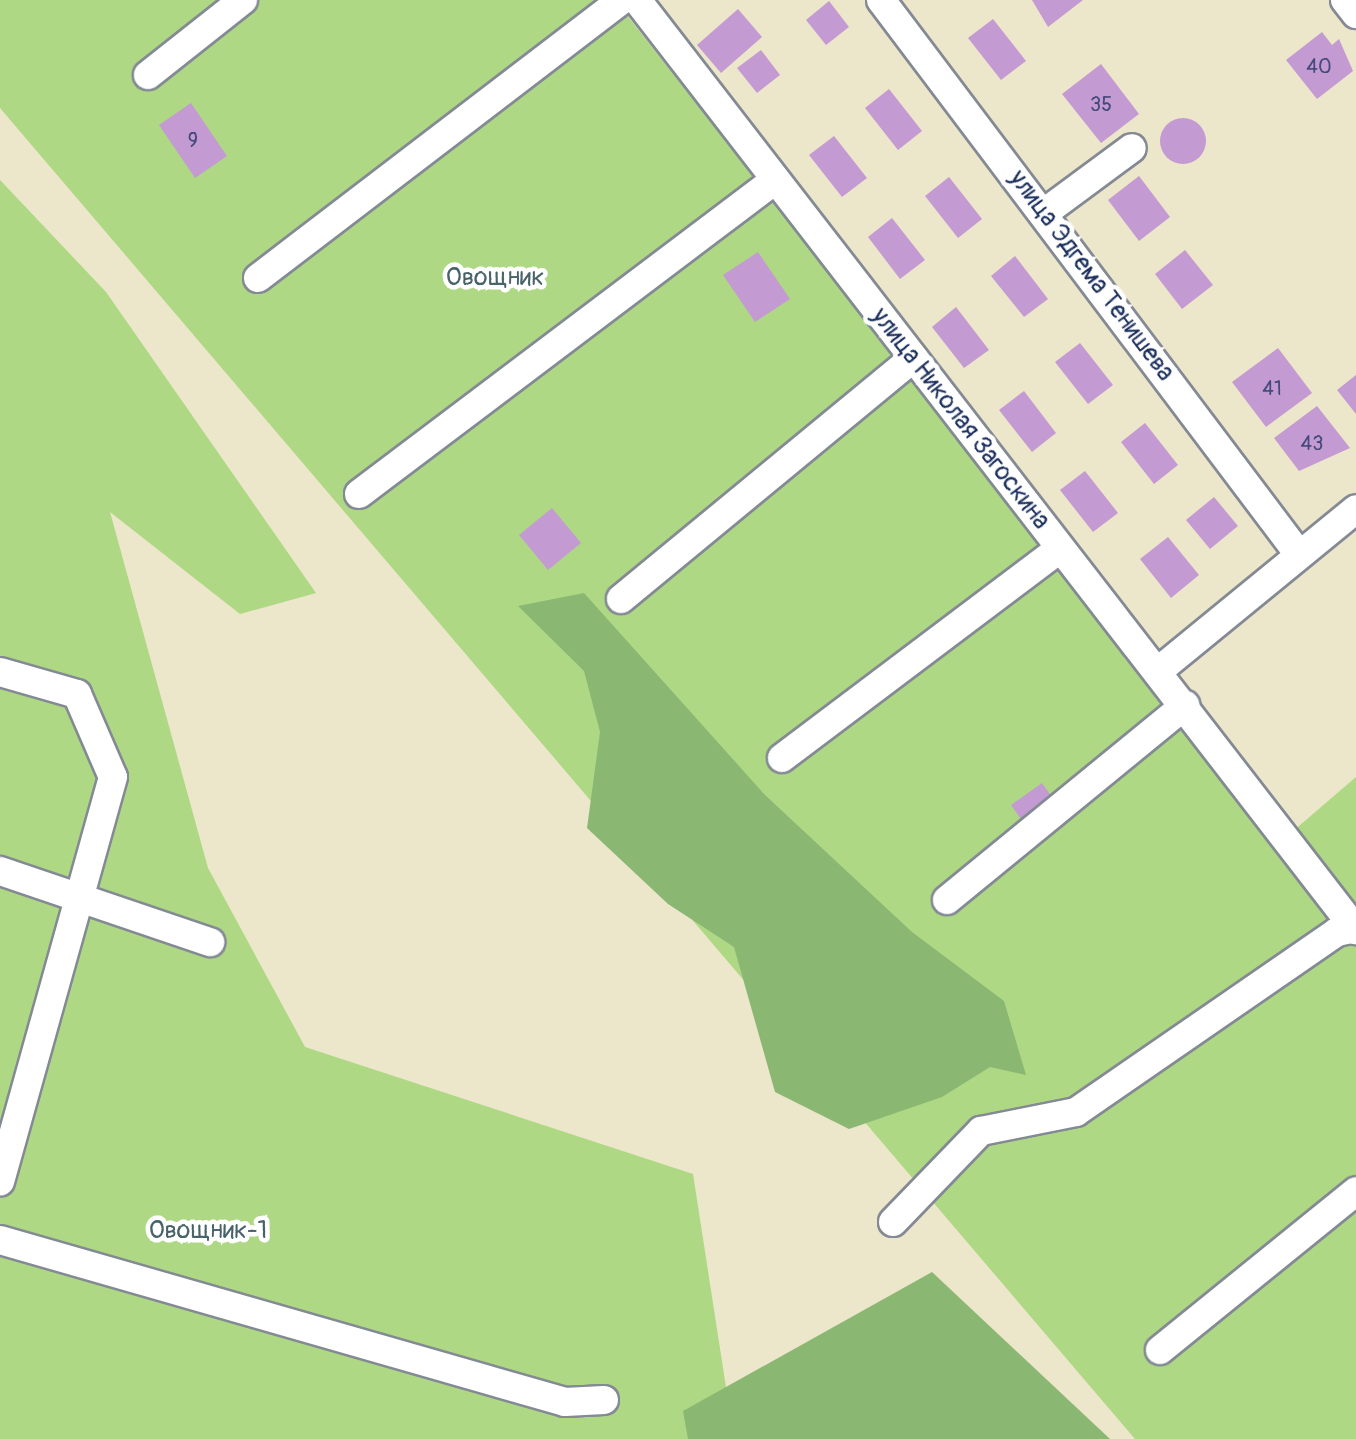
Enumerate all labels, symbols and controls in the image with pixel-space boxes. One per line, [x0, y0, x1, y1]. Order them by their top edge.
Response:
house number: 40 [1306, 54, 1332, 78]
house number: 35 [1090, 92, 1112, 116]
house number: 9 [188, 128, 198, 152]
street label: улица Эдгема Тенишева [1002, 165, 1180, 387]
park label: Овощник [446, 263, 544, 293]
street label: улица Николая Загоскина [864, 302, 1056, 536]
house number: 41 [1262, 376, 1282, 400]
house number: 43 [1301, 431, 1323, 455]
park label: Овощник-1 [149, 1216, 267, 1246]

